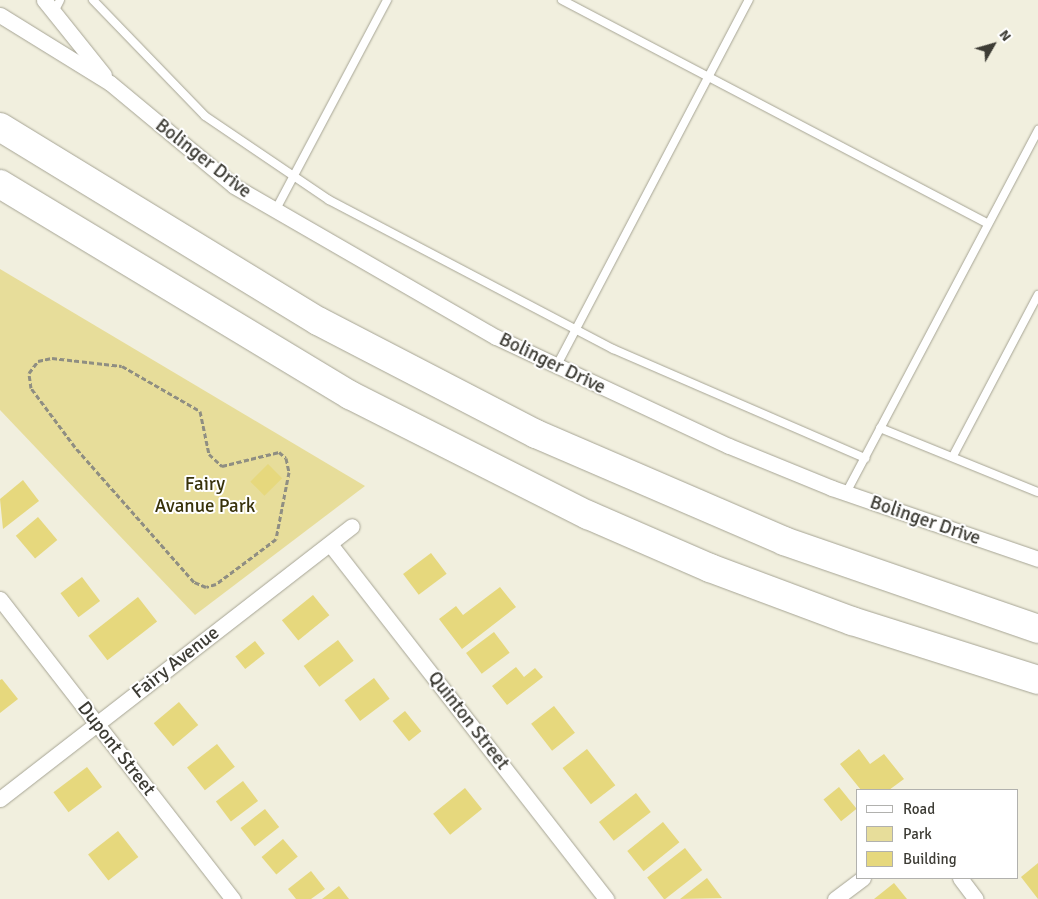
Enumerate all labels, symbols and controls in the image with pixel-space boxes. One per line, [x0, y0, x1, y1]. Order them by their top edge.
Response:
north arrow [968, 20, 1018, 70]
text: N [996, 26, 1015, 45]
street label: Bolinger Drive [150, 114, 256, 204]
street label: Bolinger Drive [495, 328, 609, 400]
park label: Fairy Avanue Park [155, 474, 255, 518]
street label: Bolinger Drive [867, 491, 983, 551]
street label: Fairy Avenue [128, 622, 224, 704]
street label: Quinton Street [423, 667, 513, 775]
street label: Dupont Street [72, 697, 160, 801]
legend [856, 789, 1018, 879]
text: Road [903, 800, 935, 818]
text: Park [903, 825, 932, 843]
text: Building [903, 850, 957, 868]

